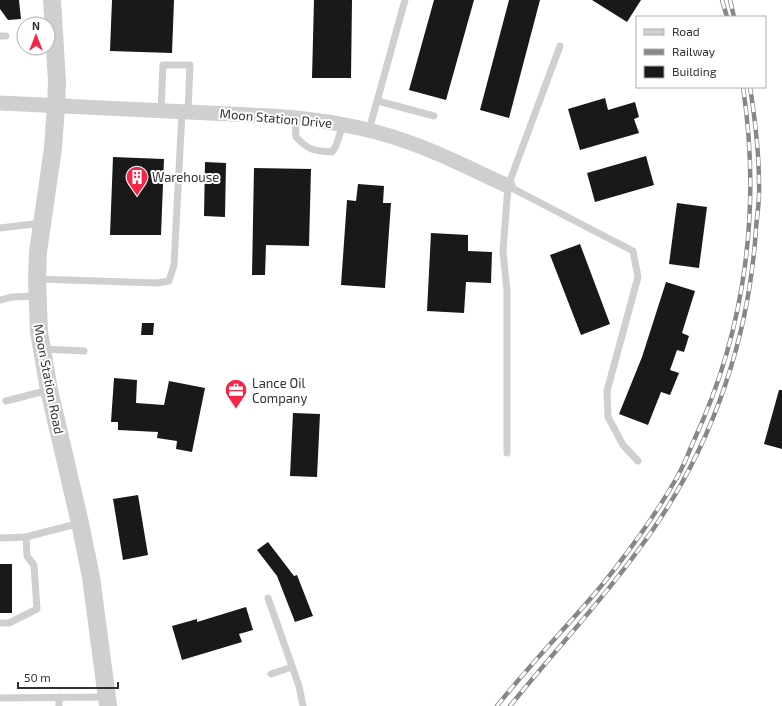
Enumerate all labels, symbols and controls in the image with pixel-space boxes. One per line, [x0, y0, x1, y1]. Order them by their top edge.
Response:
north arrow [16, 16, 56, 56]
legend [636, 16, 766, 88]
text: N [32, 19, 40, 32]
text: Road [672, 24, 700, 38]
text: Railway [672, 44, 716, 58]
text: Building [672, 64, 717, 78]
street label: Moon Station Drive [219, 105, 333, 131]
building icon: Warehouse [124, 164, 150, 197]
place label: Warehouse [152, 169, 219, 185]
street label: Moon Station Road [30, 323, 68, 435]
place label: Lance Oil Company [252, 375, 307, 406]
office icon: Lance Oil Company [223, 377, 249, 410]
scale bar [18, 664, 118, 690]
text: 50 m [24, 670, 51, 684]

